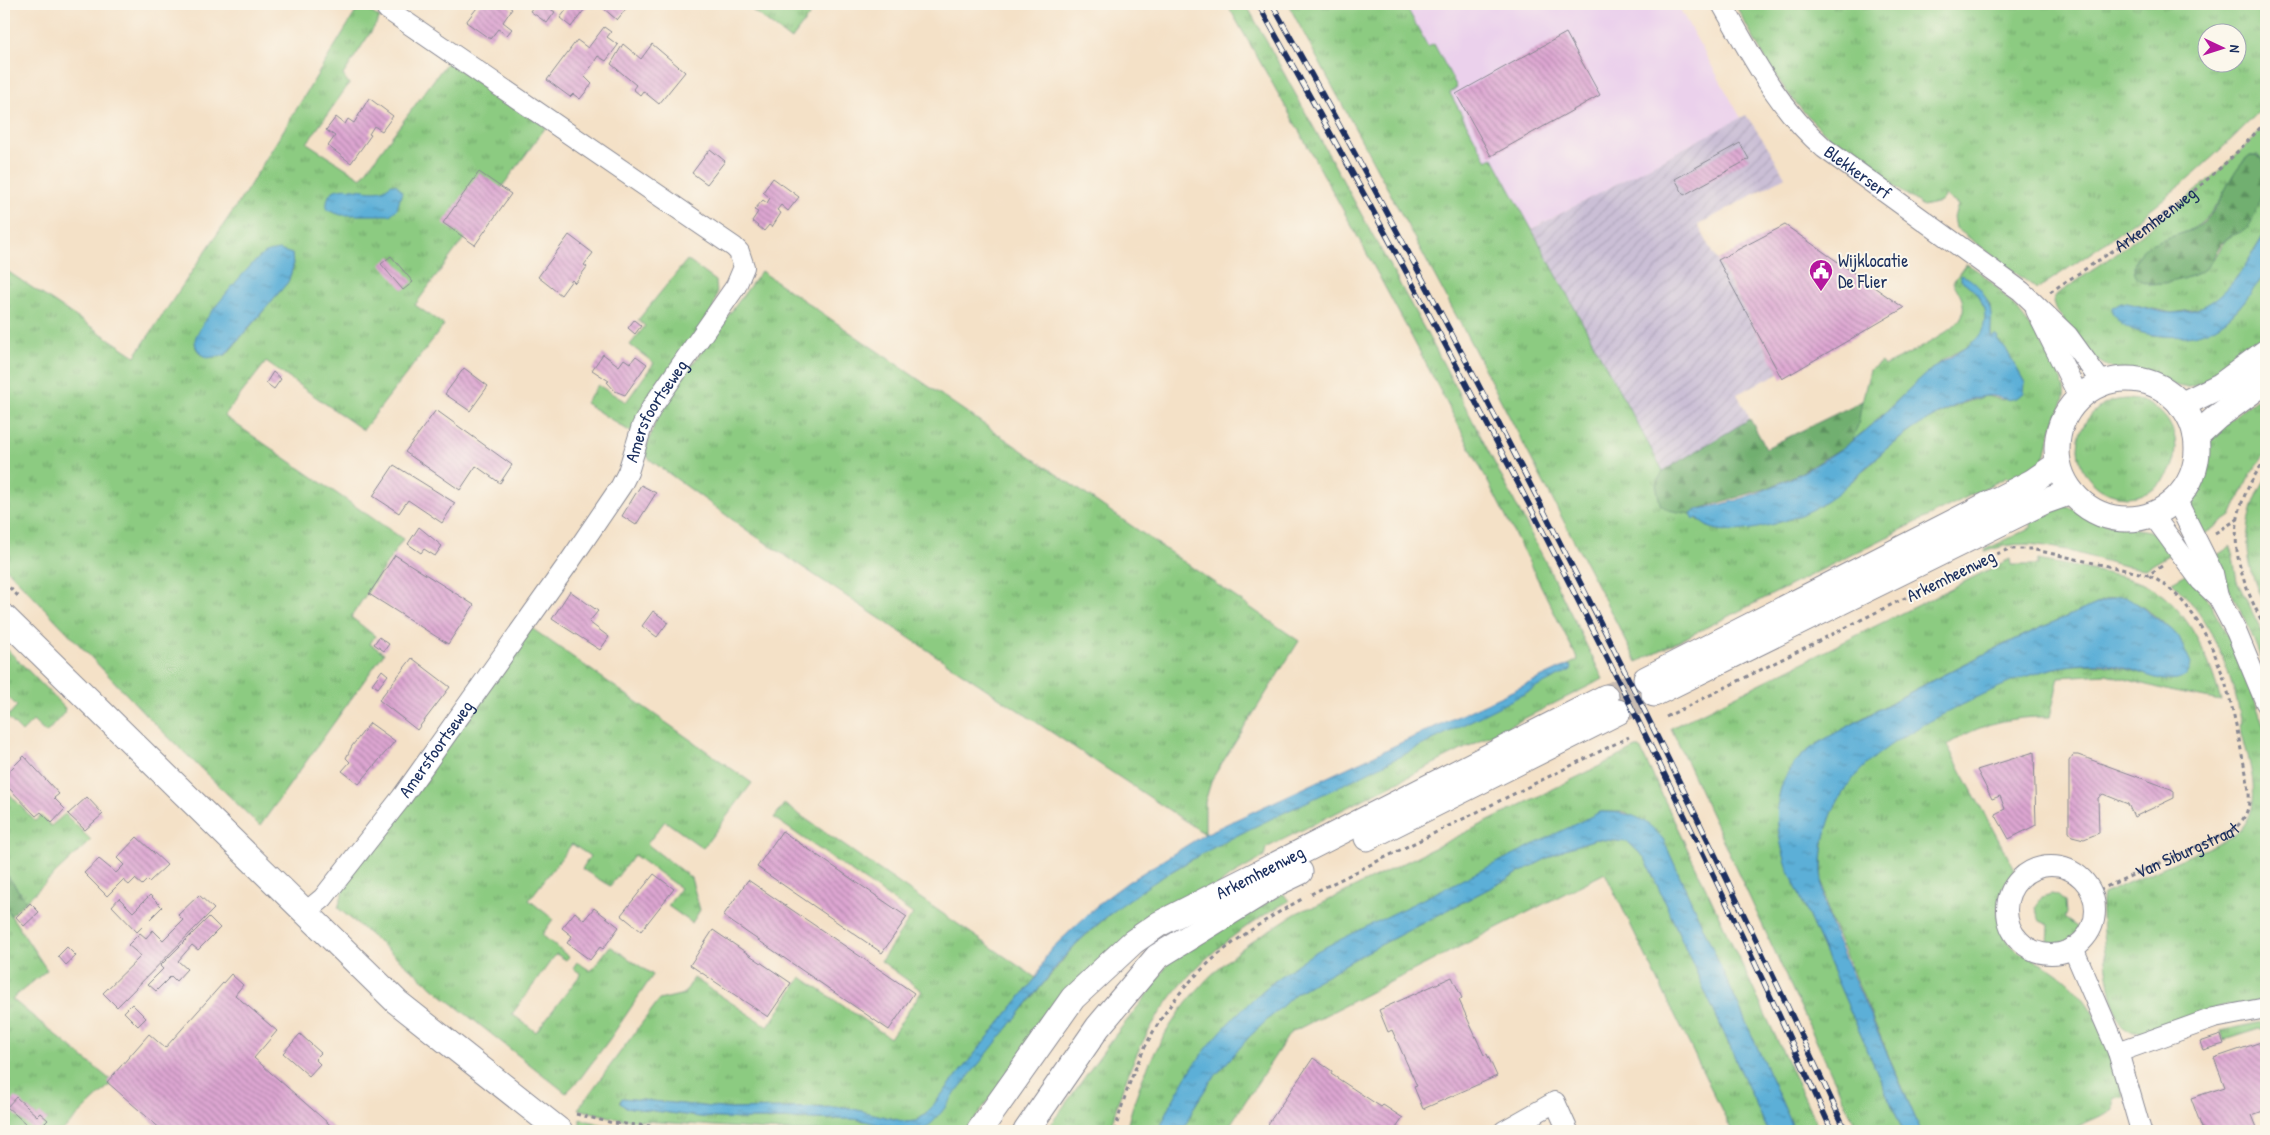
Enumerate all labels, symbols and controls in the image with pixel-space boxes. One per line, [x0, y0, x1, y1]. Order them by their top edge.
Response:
north arrow [2198, 22, 2248, 72]
text: N [2226, 45, 2245, 54]
street label: Blekkerserf [1819, 139, 1897, 205]
street label: Arkemheenweg [2109, 181, 2202, 258]
place label: Wijklocatie De Flier [1838, 248, 1908, 294]
public building icon: Wijklocatie De Flier [1808, 258, 1834, 292]
street label: Amersfoortseweg [619, 354, 693, 465]
street label: Arkemheenweg [1902, 543, 1999, 608]
street label: Amersfoortseweg [392, 695, 479, 802]
street label: Van Siburgstraat [2131, 816, 2246, 885]
street label: Arkemheenweg [1211, 839, 1308, 905]

